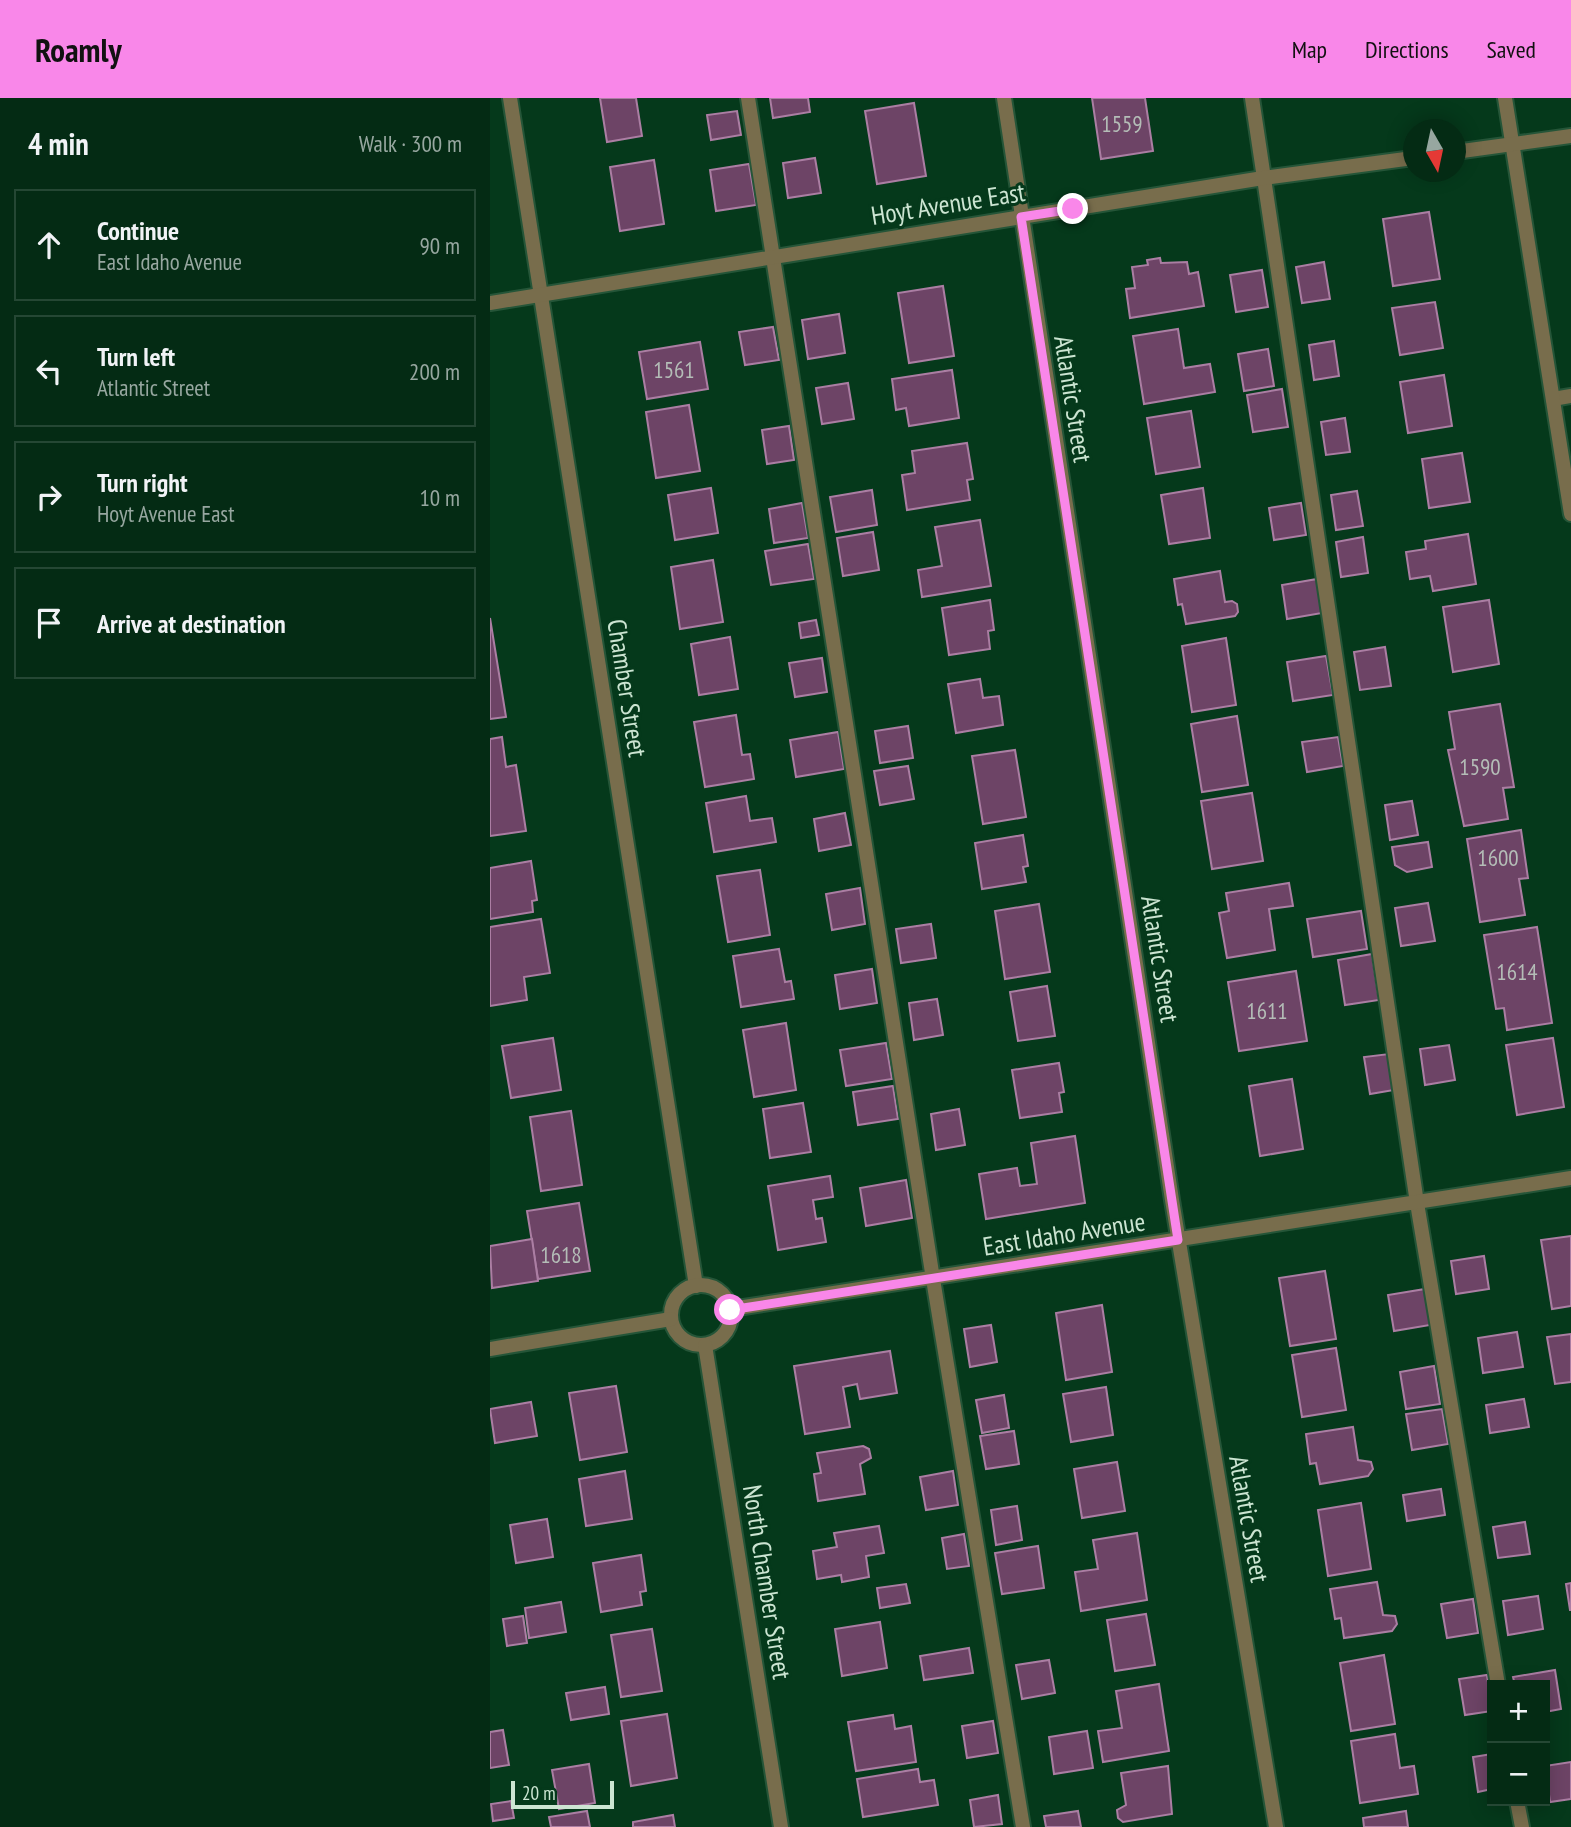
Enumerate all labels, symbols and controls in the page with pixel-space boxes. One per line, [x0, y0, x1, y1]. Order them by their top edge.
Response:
text: Roamly [35, 28, 122, 71]
text: Map [1292, 34, 1327, 65]
text: Directions [1365, 34, 1449, 65]
text: Saved [1487, 34, 1536, 65]
house number: 1559 [1101, 109, 1143, 138]
north arrow [1403, 119, 1466, 182]
text: 4 min [28, 124, 89, 163]
text: Walk · 300 m [359, 129, 462, 158]
street label: Hoyt Avenue East [869, 175, 1027, 232]
route end [1057, 193, 1088, 224]
text: Continue [97, 214, 179, 247]
icon: ahead [30, 226, 68, 264]
text: 90 m [419, 231, 460, 260]
text: East Idaho Avenue [97, 247, 242, 276]
street label: Atlantic Street [1047, 333, 1100, 465]
text: Turn left [97, 340, 175, 373]
icon: left [30, 352, 68, 390]
house number: 1561 [653, 355, 695, 384]
text: 200 m [409, 357, 460, 386]
text: Atlantic Street [97, 373, 210, 402]
text: Turn right [97, 466, 188, 499]
icon: right [30, 478, 68, 516]
text: 10 m [419, 483, 460, 512]
text: Hoyt Avenue East [97, 499, 234, 528]
icon: arrive [30, 604, 68, 642]
text: Arrive at destination [97, 607, 286, 640]
street label: Chamber Street [600, 617, 655, 759]
house number: 1590 [1459, 752, 1501, 781]
house number: 1600 [1477, 843, 1519, 872]
street label: Atlantic Street [1134, 893, 1187, 1025]
house number: 1614 [1496, 957, 1538, 986]
house number: 1611 [1246, 996, 1288, 1025]
street label: East Idaho Avenue [980, 1204, 1147, 1263]
house number: 1618 [540, 1240, 582, 1269]
route start [714, 1294, 745, 1325]
street label: Atlantic Street [1222, 1453, 1277, 1585]
street label: North Chamber Street [736, 1482, 799, 1681]
map controls [1487, 1680, 1550, 1806]
button: + [1487, 1680, 1550, 1743]
button: − [1487, 1743, 1550, 1806]
scale bar [511, 1778, 614, 1810]
text: 20 m [522, 1781, 556, 1805]

